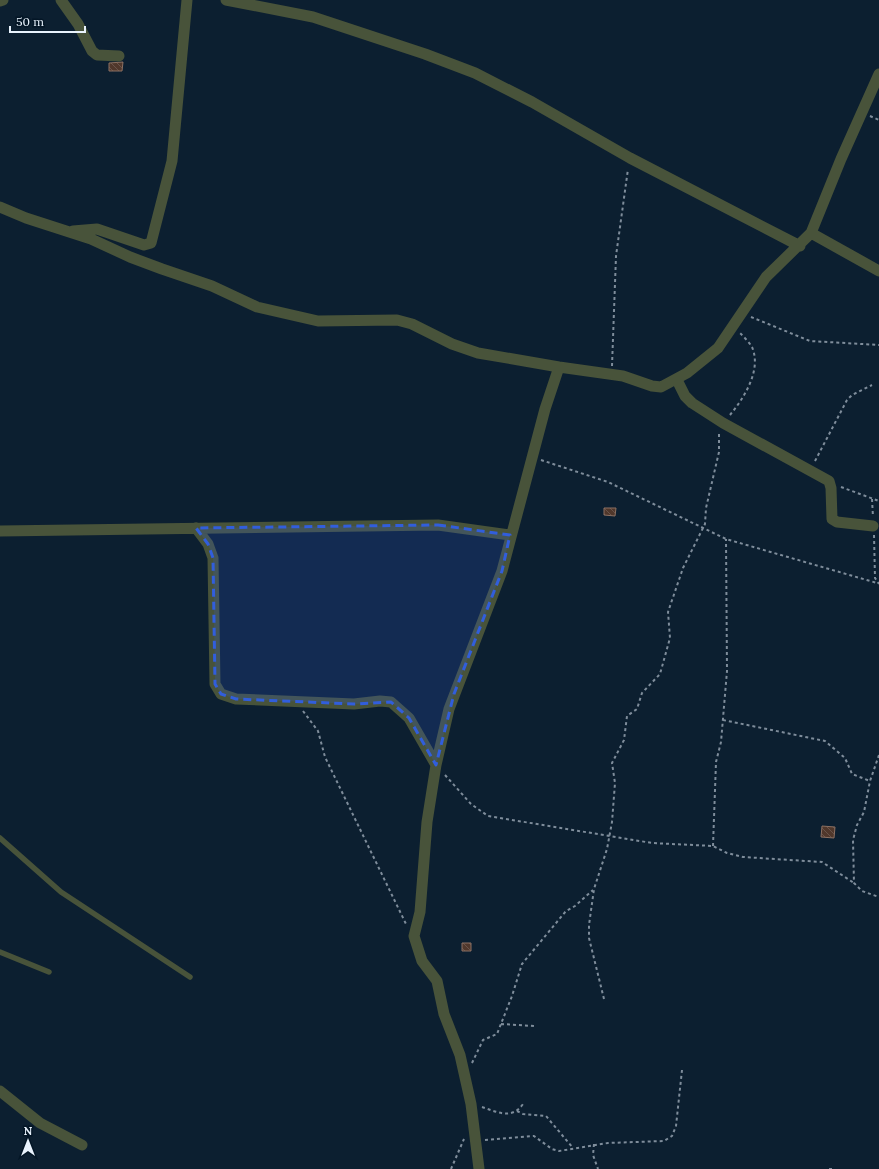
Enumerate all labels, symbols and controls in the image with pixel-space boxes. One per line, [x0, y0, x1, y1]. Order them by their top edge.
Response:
scale bar [10, 8, 85, 34]
text: 50 m [16, 14, 44, 29]
north arrow [8, 1121, 48, 1161]
text: N [24, 1124, 33, 1138]

